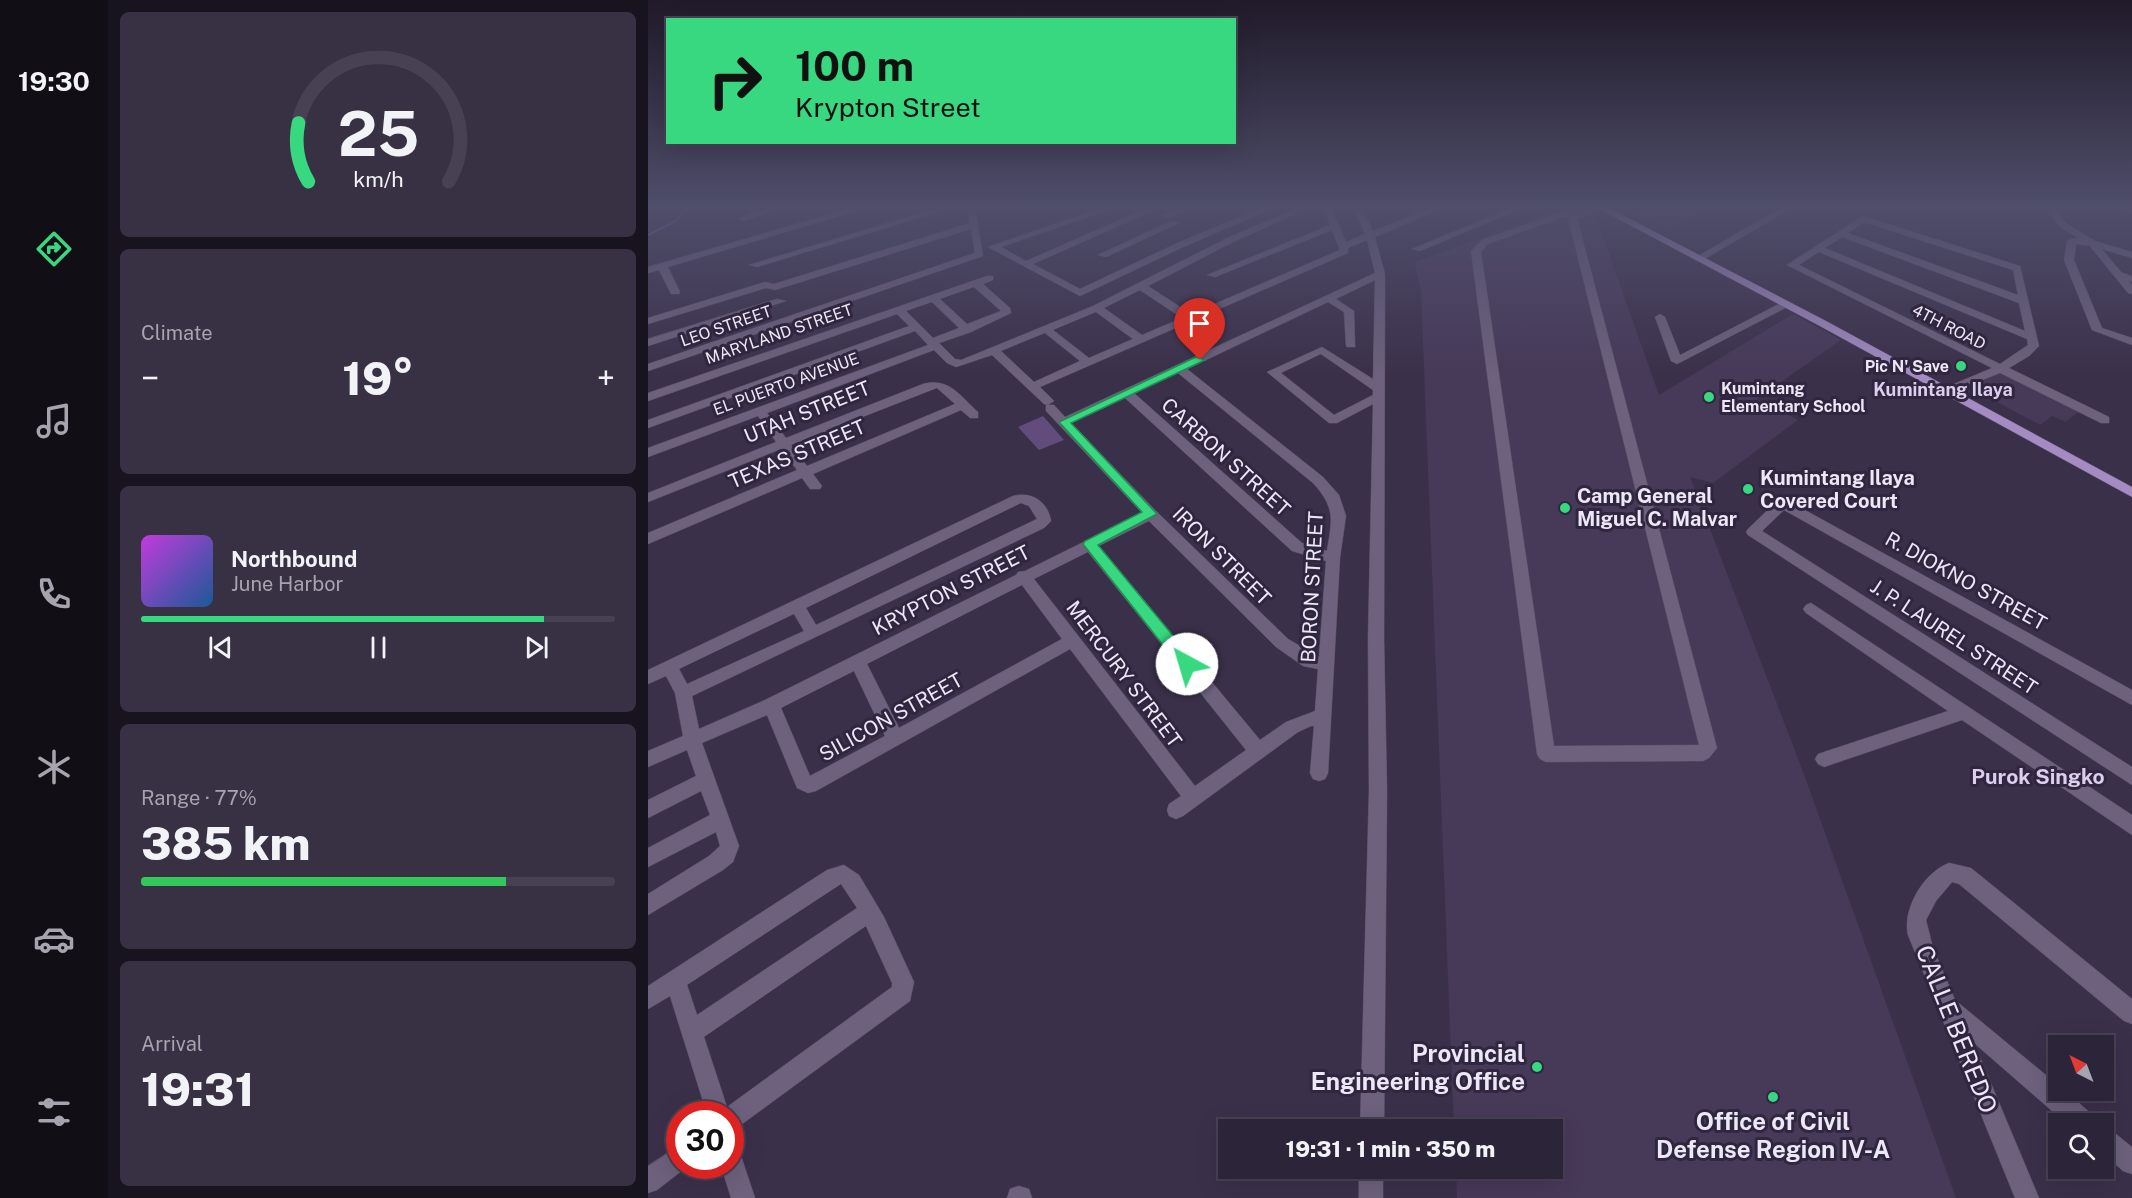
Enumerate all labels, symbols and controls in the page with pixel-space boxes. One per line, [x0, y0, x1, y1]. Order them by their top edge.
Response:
text: 100 m [795, 41, 914, 90]
icon: right [696, 42, 774, 120]
text: 19:30 [18, 65, 90, 97]
text: Krypton Street [795, 91, 981, 123]
text: 25 [337, 97, 419, 170]
text: km/h [353, 167, 403, 192]
icon: directions [33, 228, 75, 270]
pin [1174, 298, 1225, 360]
street label: MARYLAND STREET [703, 300, 856, 368]
street label: 4TH ROAD [1909, 300, 1989, 354]
street label: LEO STREET [678, 301, 775, 350]
icon: arrive [1183, 307, 1216, 340]
text: Climate [141, 321, 213, 345]
street label: EL PUERTO AVENUE [711, 349, 861, 419]
text: 19° [342, 352, 414, 405]
place label: Pic N' Save [1865, 357, 1949, 376]
text: − [141, 359, 159, 397]
text: + [597, 359, 615, 397]
marker: Pic N' Save [1954, 359, 1968, 373]
street label: UTAH STREET [740, 376, 874, 448]
place label: Kumintang Elementary School [1721, 379, 1866, 416]
district label: Kumintang Ilaya [1873, 379, 2013, 400]
marker: Kumintang Elementary School [1702, 390, 1716, 404]
street label: CARBON STREET [1157, 393, 1295, 521]
icon: music [33, 400, 75, 442]
street label: TEXAS STREET [725, 414, 869, 494]
place label: Kumintang Ilaya Covered Court [1760, 466, 1915, 513]
marker: Kumintang Ilaya Covered Court [1741, 482, 1755, 496]
place label: Camp General Miguel C. Malvar [1577, 484, 1737, 531]
marker: Camp General Miguel C. Malvar [1558, 501, 1572, 515]
street label: IRON STREET [1168, 502, 1276, 610]
street label: BORON STREET [1296, 511, 1328, 663]
street label: R. DIOKNO STREET [1881, 527, 2051, 635]
street label: KRYPTON STREET [868, 540, 1034, 640]
text: Northbound [231, 546, 357, 572]
text: June Harbor [231, 572, 343, 596]
icon: phone [33, 573, 75, 615]
street label: J. P. LAUREL STREET [1866, 574, 2042, 700]
street label: MERCURY STREET [1061, 596, 1187, 752]
icon: previous [204, 631, 237, 664]
icon: pause [362, 631, 395, 664]
icon: next [520, 631, 553, 664]
position arrow [1155, 632, 1219, 696]
street label: SILICON STREET [815, 668, 967, 766]
icon: climate [33, 746, 75, 788]
district label: Purok Singko [1971, 764, 2105, 789]
text: Range · 77% [141, 786, 257, 810]
text: 385 km [141, 817, 311, 870]
icon: car [33, 918, 75, 960]
street label: CALLE BEREDO [1911, 941, 2003, 1117]
text: Arrival [141, 1032, 203, 1056]
north arrow [2048, 1035, 2114, 1101]
map controls [2048, 1035, 2114, 1179]
place label: Provincial Engineering Office [1311, 1039, 1525, 1095]
marker: Provincial Engineering Office [1530, 1060, 1544, 1074]
text: 19:31 [141, 1063, 254, 1116]
marker: Office of Civil Defense Region IV-A [1766, 1090, 1780, 1104]
icon: filters [33, 1091, 75, 1133]
speed limit sign: 30 [666, 1101, 744, 1179]
place label: Office of Civil Defense Region IV-A [1656, 1107, 1890, 1163]
button: search [2048, 1113, 2114, 1179]
text: 19:31 · 1 min · 350 m [1286, 1136, 1495, 1162]

